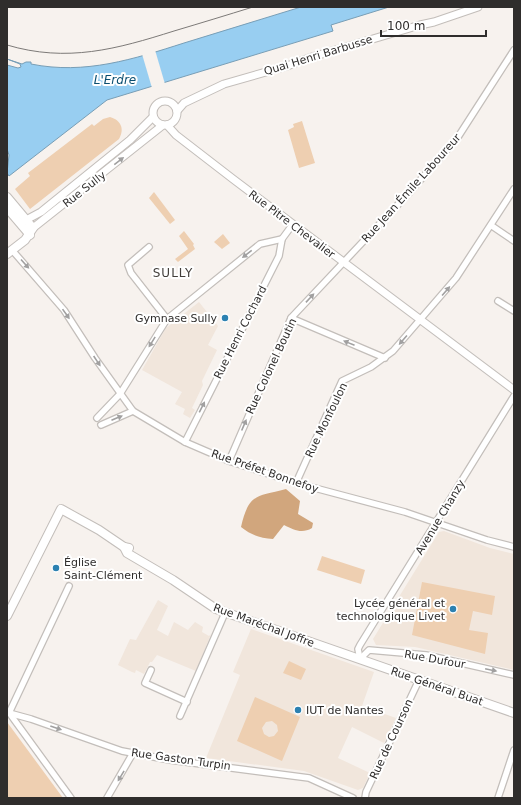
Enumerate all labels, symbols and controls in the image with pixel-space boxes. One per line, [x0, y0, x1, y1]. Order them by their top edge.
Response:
scale bar [381, 12, 486, 38]
text: 100 m [387, 19, 425, 33]
street label: Quai Henri Barbusse [262, 33, 374, 78]
water label: L'Erdre [94, 73, 136, 87]
street label: Rue Jean Émile Laboureur [359, 131, 464, 245]
one-way arrow [113, 157, 124, 165]
street label: Rue Sully [60, 168, 109, 210]
street label: Rue Pitre Chevalier [246, 188, 338, 261]
one-way arrow [241, 250, 252, 259]
one-way arrow [20, 258, 29, 269]
district label: SULLY [153, 266, 193, 280]
street label: Rue Henri Cochard [211, 283, 270, 381]
one-way arrow [441, 285, 450, 296]
one-way arrow [305, 293, 315, 303]
one-way arrow [62, 309, 70, 319]
place label: Gymnase Sully [135, 312, 217, 325]
marker: Gymnase Sully [220, 313, 230, 323]
street label: Rue Colonel Boutin [243, 316, 299, 416]
one-way arrow [399, 335, 408, 344]
one-way arrow [149, 336, 156, 348]
one-way arrow [342, 340, 354, 346]
one-way arrow [93, 356, 101, 366]
street label: Rue Monfoulon [303, 381, 350, 460]
one-way arrow [199, 401, 206, 412]
one-way arrow [111, 414, 123, 421]
one-way arrow [242, 419, 248, 431]
street label: Rue Préfet Bonnefoy [210, 447, 321, 496]
street label: Avenue Chanzy [413, 477, 468, 557]
place label: Église Saint-Clément [64, 556, 143, 582]
marker: Église Saint-Clément [51, 563, 61, 573]
place label: Lycée général et technologique Livet [336, 597, 446, 623]
street label: Rue Maréchal Joffre [212, 601, 316, 650]
marker: Lycée général et technologique Livet [448, 604, 458, 614]
street label: Rue Dufour [403, 648, 467, 671]
street label: Rue Général Buat [389, 665, 485, 709]
one-way arrow [485, 667, 497, 673]
street label: Rue de Courson [367, 697, 416, 781]
place label: IUT de Nantes [306, 704, 384, 717]
marker: IUT de Nantes [293, 705, 303, 715]
one-way arrow [51, 726, 63, 732]
street label: Rue Gaston Turpin [130, 746, 232, 773]
one-way arrow [117, 770, 124, 782]

